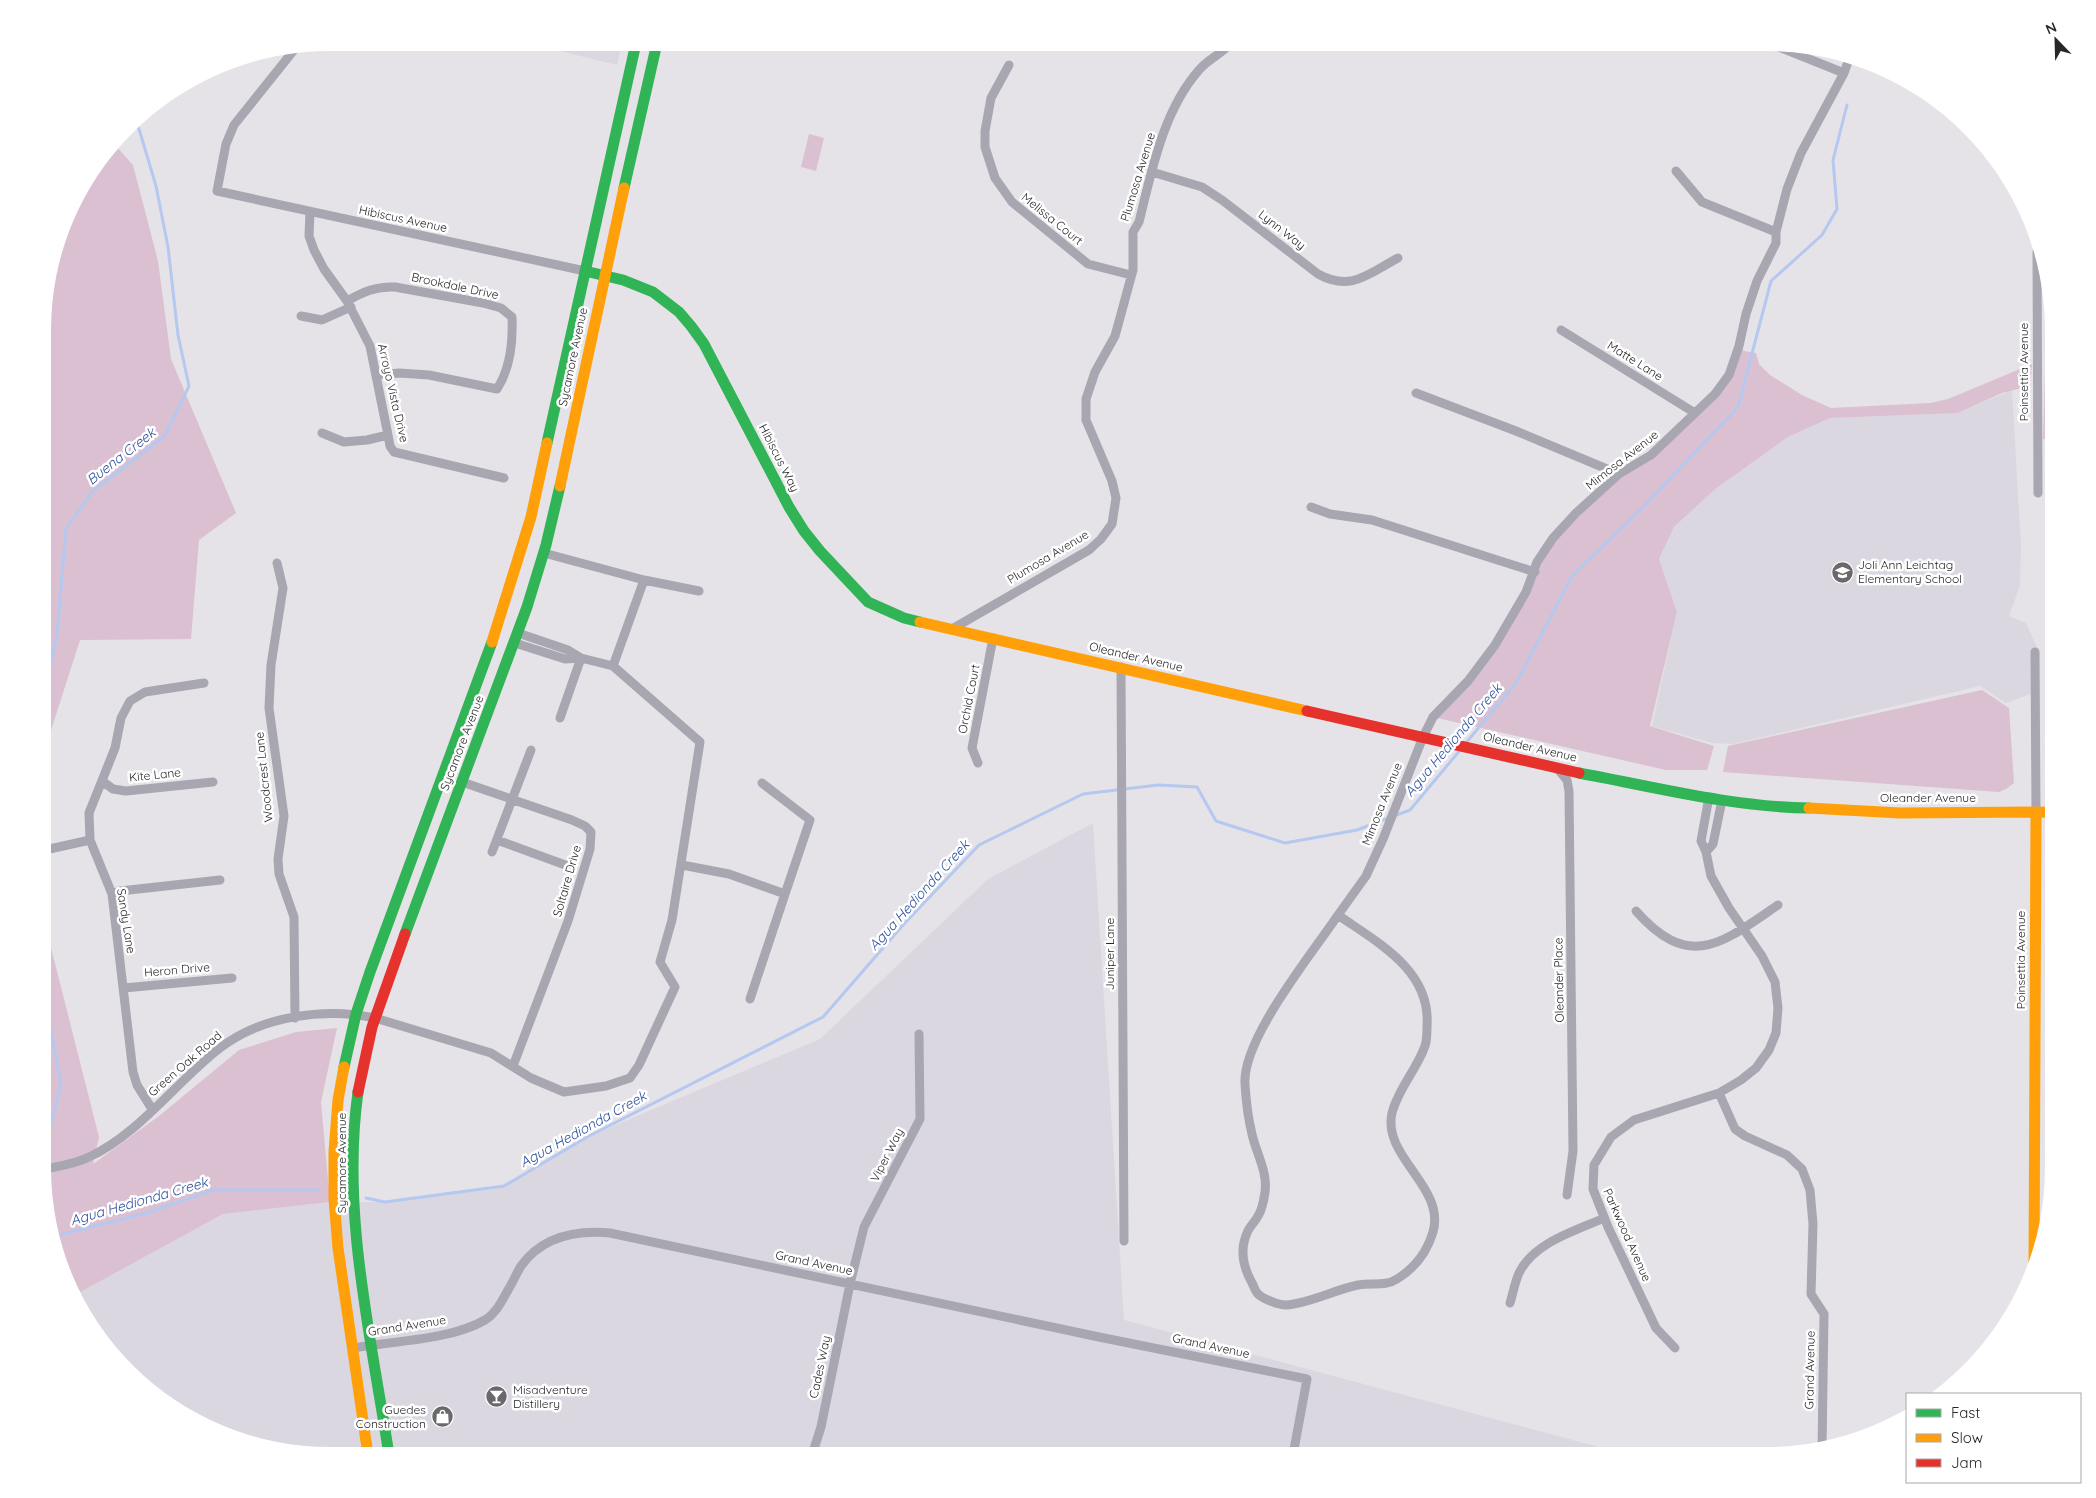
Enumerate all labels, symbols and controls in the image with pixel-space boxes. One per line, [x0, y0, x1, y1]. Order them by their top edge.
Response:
north arrow [2031, 15, 2081, 65]
text: N [2043, 18, 2059, 38]
street label: Plumosa Avenue [1117, 130, 1158, 223]
street label: Melissa Court [1019, 189, 1086, 248]
street label: Hibiscus Avenue [358, 202, 449, 235]
street label: Lynn Way [1256, 207, 1309, 253]
street label: Brookdale Drive [410, 269, 500, 302]
street label: Sycamore Avenue [555, 306, 590, 408]
street label: Poinsettia Avenue [2016, 323, 2031, 421]
street label: Matte Lane [1605, 338, 1666, 384]
street label: Arroyo Vista Drive [375, 342, 412, 444]
street label: Hibiscus Way [756, 421, 803, 494]
water label: Buena Creek [83, 422, 160, 489]
street label: Mimosa Avenue [1582, 426, 1661, 493]
street label: Plumosa Avenue [1004, 526, 1091, 587]
place label: Joli Ann Leichtag Elementary School [1858, 557, 1962, 586]
school or university icon: Joli Ann Leichtag Elementary School [1830, 560, 1854, 584]
street label: Oleander Avenue [1088, 638, 1185, 675]
street label: Orchid Court [954, 663, 983, 735]
water label: Agua Hedionda Creek [1400, 679, 1507, 800]
street label: Sycamore Avenue [436, 693, 487, 792]
street label: Oleander Avenue [1482, 728, 1579, 765]
street label: Woodcrest Lane [251, 731, 276, 823]
street label: Mimosa Avenue [1358, 760, 1405, 847]
street label: Kite Lane [128, 764, 182, 785]
street label: Oleander Avenue [1880, 790, 1976, 805]
water label: Agua Hedionda Creek [865, 835, 974, 954]
street label: Soltaire Drive [549, 843, 584, 918]
street label: Sandy Lane [114, 887, 139, 955]
street label: Poinsettia Avenue [2013, 911, 2028, 1009]
street label: Juniper Lane [1102, 918, 1117, 990]
street label: Oleander Place [1550, 937, 1567, 1023]
street label: Heron Drive [143, 959, 211, 980]
street label: Green Oak Road [145, 1028, 224, 1100]
water label: Agua Hedionda Creek [516, 1086, 651, 1171]
street label: Sycamore Avenue [334, 1112, 349, 1213]
street label: Viper Way [867, 1125, 906, 1184]
water label: Agua Hedionda Creek [68, 1172, 211, 1229]
street label: Parkwood Avenue [1600, 1186, 1655, 1284]
street label: Grand Avenue [774, 1247, 854, 1278]
street label: Grand Avenue [367, 1312, 447, 1339]
street label: Grand Avenue [1171, 1330, 1251, 1361]
street label: Grand Avenue [1801, 1330, 1818, 1409]
street label: Cades Way [806, 1334, 833, 1400]
place label: Misadventure Distillery [513, 1382, 588, 1411]
bar icon: Misadventure Distillery [485, 1385, 509, 1409]
legend [1906, 1393, 2081, 1483]
place label: Guedes Construction [356, 1402, 426, 1431]
text: Fast [1951, 1403, 1980, 1422]
shop icon: Guedes Construction [430, 1405, 454, 1429]
text: Slow [1951, 1428, 1983, 1447]
text: Jam [1951, 1453, 1982, 1472]

